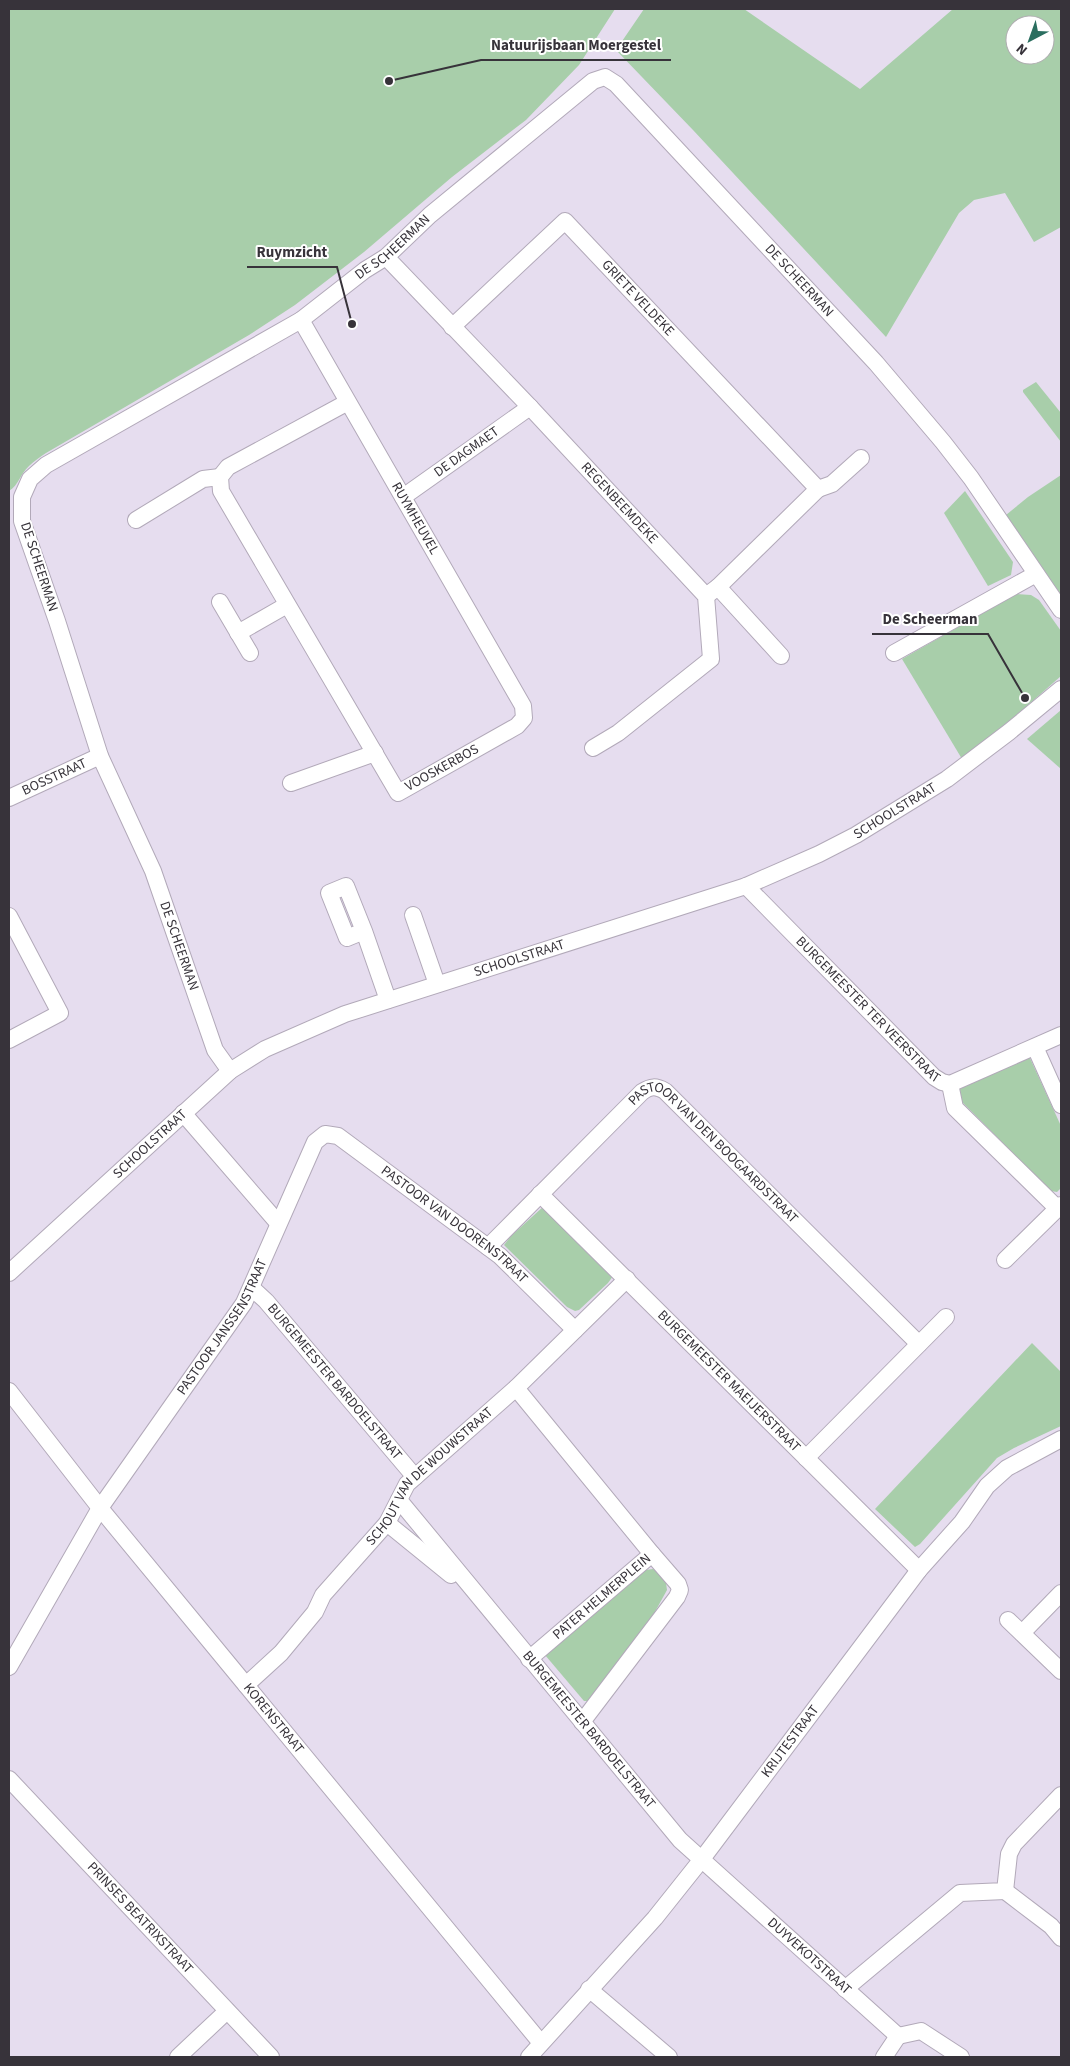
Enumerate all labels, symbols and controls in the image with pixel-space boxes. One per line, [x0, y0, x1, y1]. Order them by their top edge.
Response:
north arrow [1005, 15, 1055, 65]
callout: Natuurijsbaan Moergestel [481, 30, 671, 60]
text: Natuurijsbaan Moergestel [491, 35, 662, 56]
text: N [1012, 38, 1032, 60]
street label: DE SCHEERMAN [351, 210, 435, 284]
callout: Ruymzicht [247, 237, 337, 267]
street label: DE SCHEERMAN [760, 240, 838, 321]
text: Ruymzicht [257, 242, 328, 263]
street label: GRIETE VELDEKE [597, 256, 679, 341]
street label: DE DAGMAET [430, 421, 504, 482]
street label: REGENBEEMDEKE [576, 458, 662, 548]
street label: RUYMHEUVEL [386, 479, 444, 559]
street label: DE SCHEERMAN [15, 520, 63, 614]
callout: De Scheerman [872, 604, 988, 634]
text: De Scheerman [882, 609, 978, 630]
street label: VOOSKERBOS [401, 739, 483, 797]
street label: BOSSTRAAT [19, 753, 91, 801]
street label: SCHOOLSTRAAT [850, 778, 941, 844]
street label: DE SCHEERMAN [154, 899, 204, 993]
street label: BURGEMEESTER TER VEERSTRAAT [791, 932, 944, 1089]
street label: SCHOOLSTRAAT [471, 934, 568, 982]
street label: PASTOOR VAN DEN BOOGAARDSTRAAT [624, 1077, 803, 1228]
street label: SCHOOLSTRAAT [108, 1105, 192, 1183]
street label: PASTOOR VAN DOORENSTRAAT [377, 1161, 533, 1288]
street label: PASTOOR JANSSENSTRAAT [172, 1255, 272, 1399]
street label: BURGEMEESTER BARDOELSTRAAT [262, 1299, 407, 1465]
street label: BURGEMEESTER MAEIJERSTRAAT [653, 1306, 805, 1457]
street label: SCHOUT VAN DE WOUWSTRAAT [361, 1402, 498, 1550]
street label: PATER HELMERPLEIN [549, 1549, 656, 1644]
street label: BURGEMEESTER BARDOELSTRAAT [518, 1647, 660, 1813]
street label: KORENSTRAAT [238, 1679, 309, 1758]
street label: KRIJTESTRAAT [756, 1701, 824, 1782]
street label: PRINSES BEATRIXSTRAAT [82, 1858, 198, 1979]
street label: DUYVEKOTSTRAAT [763, 1913, 856, 2000]

